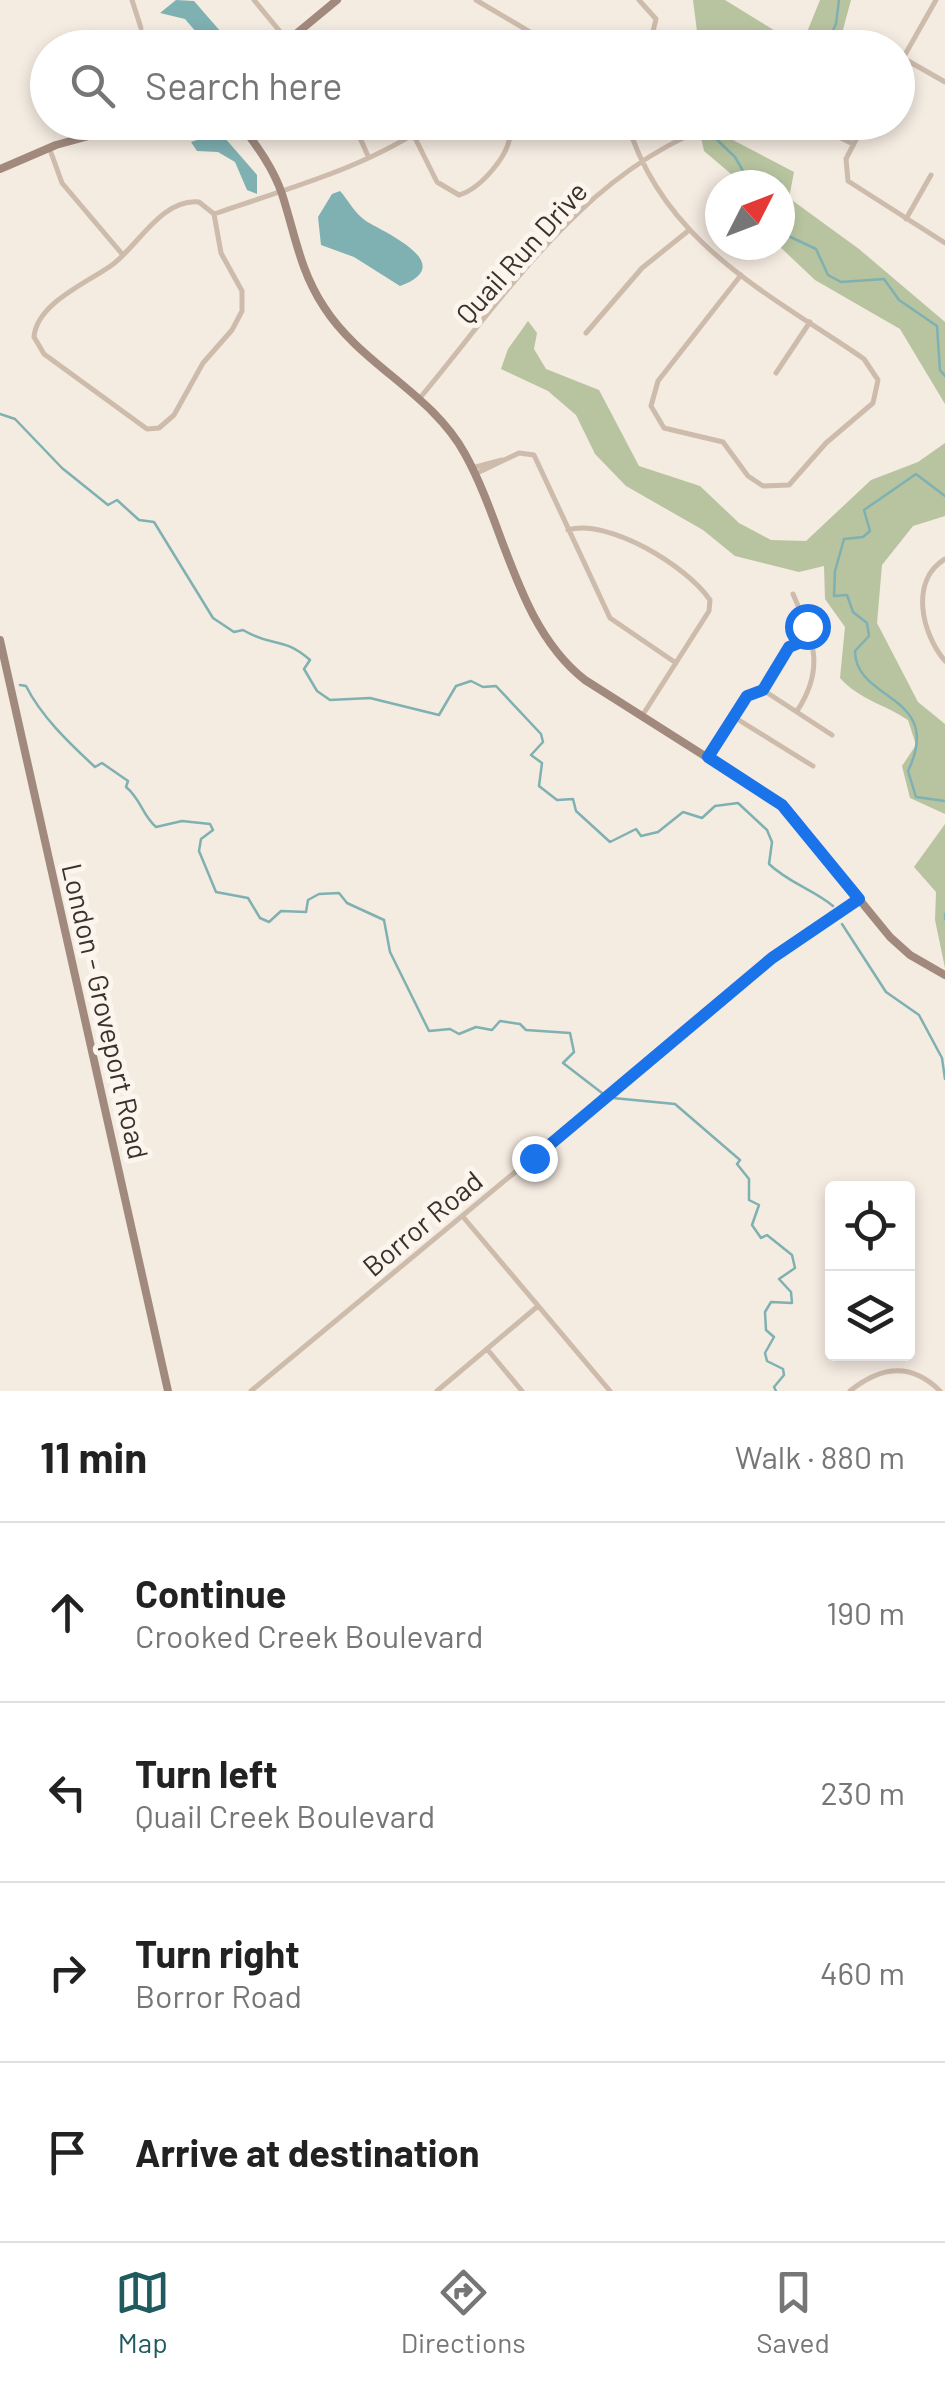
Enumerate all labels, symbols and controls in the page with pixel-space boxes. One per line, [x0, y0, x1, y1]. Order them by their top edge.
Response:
search box [30, 30, 915, 140]
icon: search [65, 58, 120, 113]
text: Search here [145, 62, 343, 108]
north arrow [705, 170, 795, 260]
street label: Quail Run Drive [448, 174, 594, 330]
route start [785, 604, 831, 650]
street label: London - Groveport Road [55, 860, 157, 1162]
route end [512, 1136, 558, 1182]
street label: Borror Road [355, 1163, 489, 1283]
map controls [825, 1181, 915, 1361]
button: locate [825, 1181, 915, 1271]
button: layers [825, 1271, 915, 1361]
text: 11 min [40, 1431, 147, 1481]
text: Walk · 880 m [735, 1437, 905, 1475]
text: Continue [135, 1570, 286, 1616]
icon: ahead [40, 1585, 95, 1640]
text: 190 m [826, 1593, 905, 1631]
text: Crooked Creek Boulevard [135, 1616, 483, 1654]
text: Turn left [135, 1750, 278, 1796]
icon: left [40, 1765, 95, 1820]
text: 230 m [821, 1773, 905, 1811]
text: Quail Creek Boulevard [135, 1796, 435, 1834]
text: Turn right [135, 1930, 300, 1976]
icon: right [40, 1945, 95, 2000]
text: 460 m [820, 1953, 905, 1991]
text: Borror Road [135, 1976, 302, 2014]
icon: arrive [40, 2125, 95, 2180]
text: Arrive at destination [135, 2129, 480, 2175]
tab: Map [115, 2265, 170, 2359]
tab: Directions [401, 2265, 526, 2359]
tab: Saved [756, 2265, 830, 2359]

